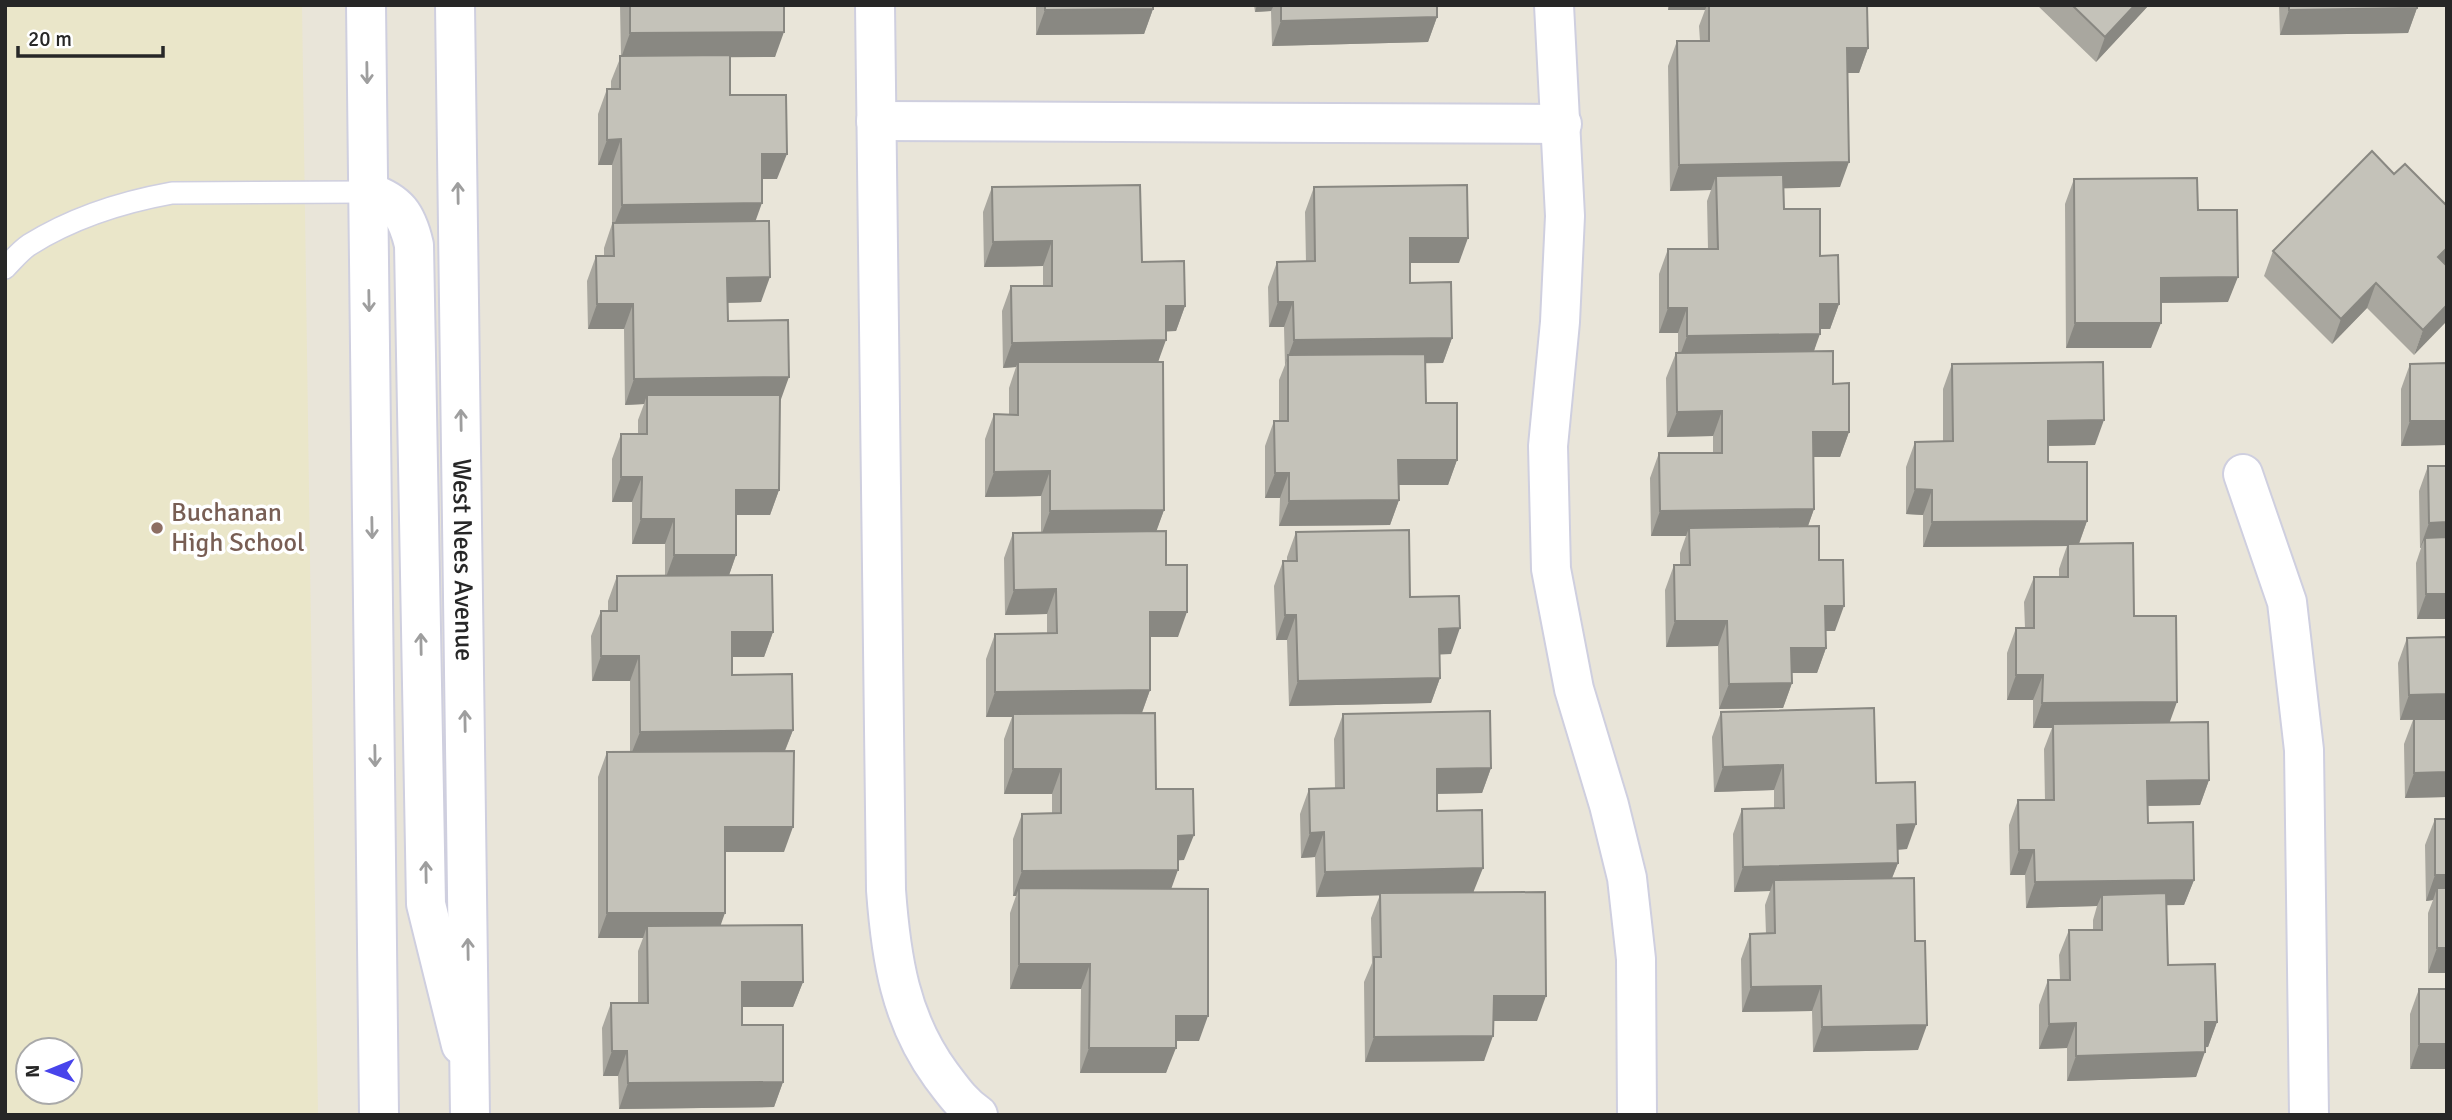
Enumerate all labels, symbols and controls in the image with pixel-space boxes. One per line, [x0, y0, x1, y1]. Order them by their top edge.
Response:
scale bar [18, 14, 163, 58]
text: 20 m [28, 26, 72, 52]
one-way arrow [360, 62, 374, 85]
one-way arrow [451, 181, 465, 204]
one-way arrow [363, 289, 376, 312]
one-way arrow [454, 409, 468, 432]
street label: West Nees Avenue [445, 458, 480, 661]
place label: Buchanan High School [171, 497, 305, 559]
one-way arrow [365, 517, 379, 540]
marker: Buchanan High School [149, 520, 165, 536]
one-way arrow [415, 633, 428, 656]
one-way arrow [458, 710, 472, 733]
one-way arrow [368, 744, 381, 767]
one-way arrow [419, 860, 432, 883]
one-way arrow [462, 937, 475, 960]
north arrow [14, 1036, 84, 1106]
text: N [21, 1064, 45, 1078]

